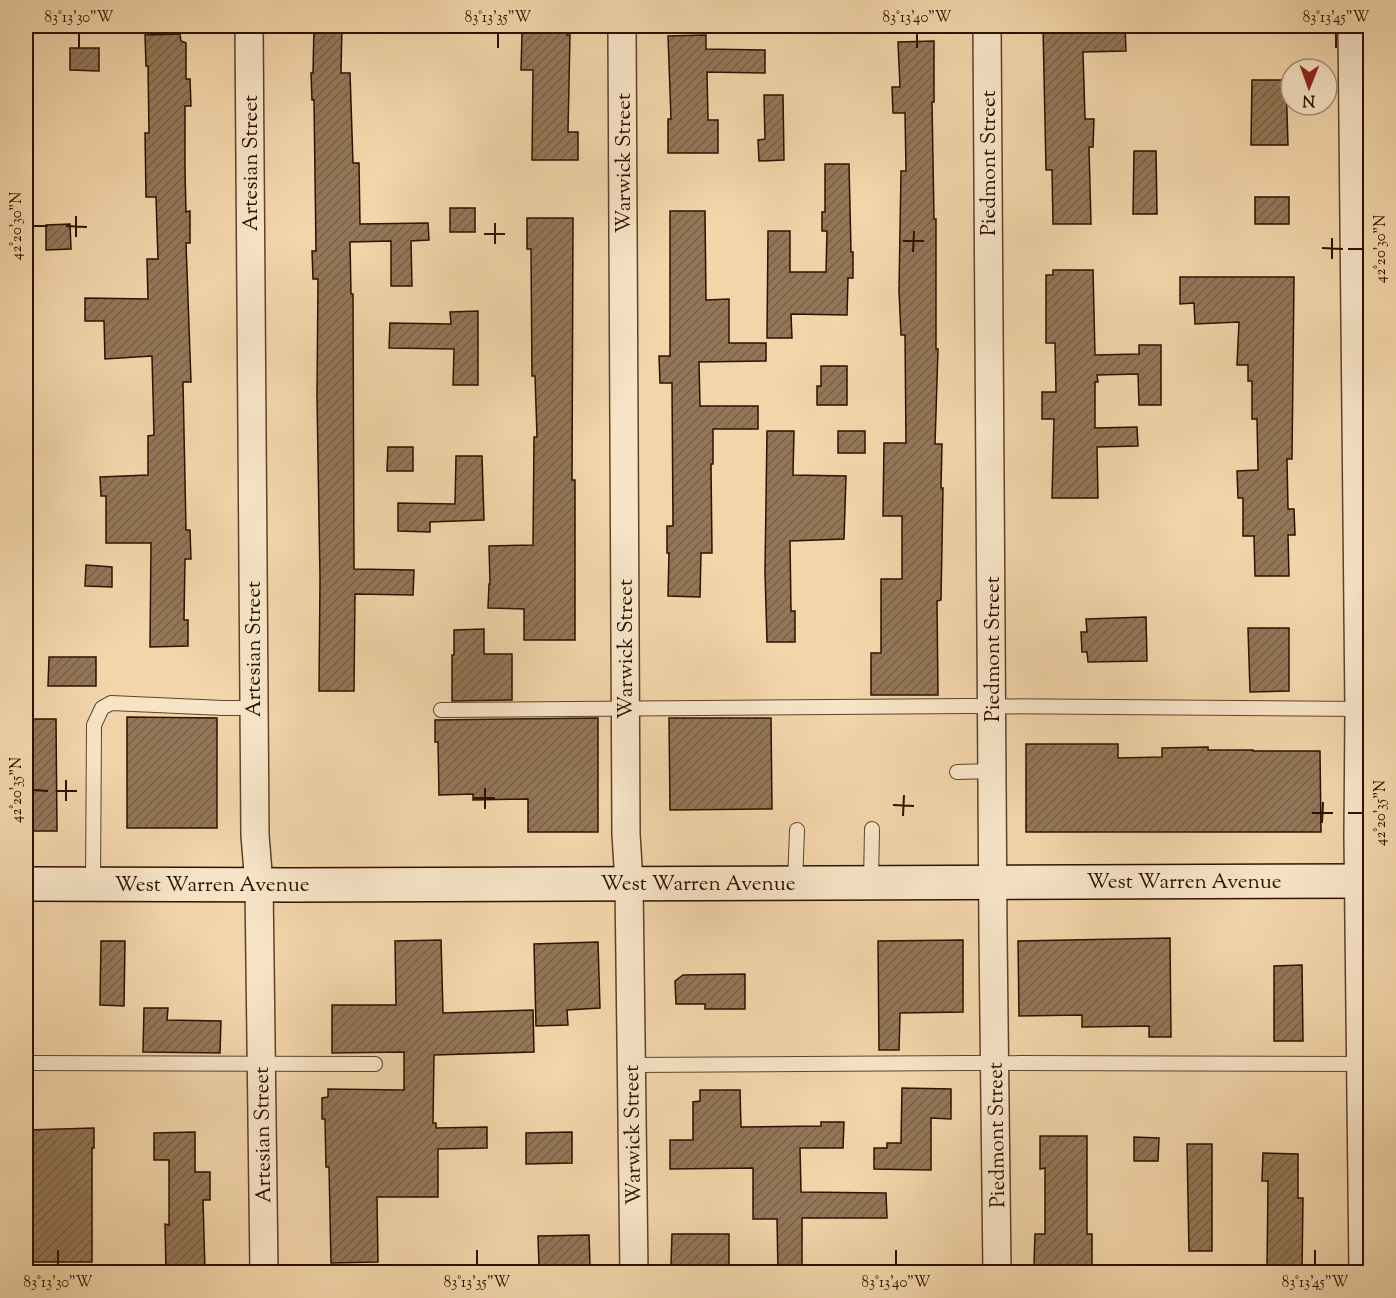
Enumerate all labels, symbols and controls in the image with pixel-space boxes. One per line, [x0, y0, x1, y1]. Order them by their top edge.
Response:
text: 83°13'30"W [45, 8, 114, 29]
text: 83°13'35"W [465, 8, 532, 29]
text: 83°13'40"W [883, 8, 952, 29]
text: 83°13'45"W [1303, 8, 1370, 29]
north arrow [1279, 57, 1339, 117]
text: N [1302, 88, 1315, 111]
street label: Piedmont Street [975, 90, 1005, 236]
street label: Warwick Street [610, 93, 640, 233]
street label: Artesian Street [237, 95, 267, 231]
text: 42°20'30"N [7, 192, 28, 260]
text: 42°20'30"N [1371, 215, 1392, 283]
street label: Piedmont Street [979, 576, 1009, 722]
street label: Warwick Street [612, 579, 642, 719]
street label: Artesian Street [240, 581, 270, 717]
text: 42°20'35"N [7, 757, 28, 823]
text: 42°20'35"N [1371, 780, 1392, 846]
street label: West Warren Avenue [1086, 868, 1282, 898]
street label: West Warren Avenue [600, 870, 796, 900]
street label: West Warren Avenue [114, 871, 310, 901]
street label: Piedmont Street [982, 1062, 1014, 1208]
street label: Warwick Street [618, 1064, 650, 1205]
street label: Artesian Street [248, 1066, 280, 1203]
text: 83°13'30"W [24, 1273, 93, 1294]
text: 83°13'35"W [444, 1273, 511, 1294]
text: 83°13'40"W [862, 1273, 931, 1294]
text: 83°13'45"W [1282, 1273, 1349, 1294]

